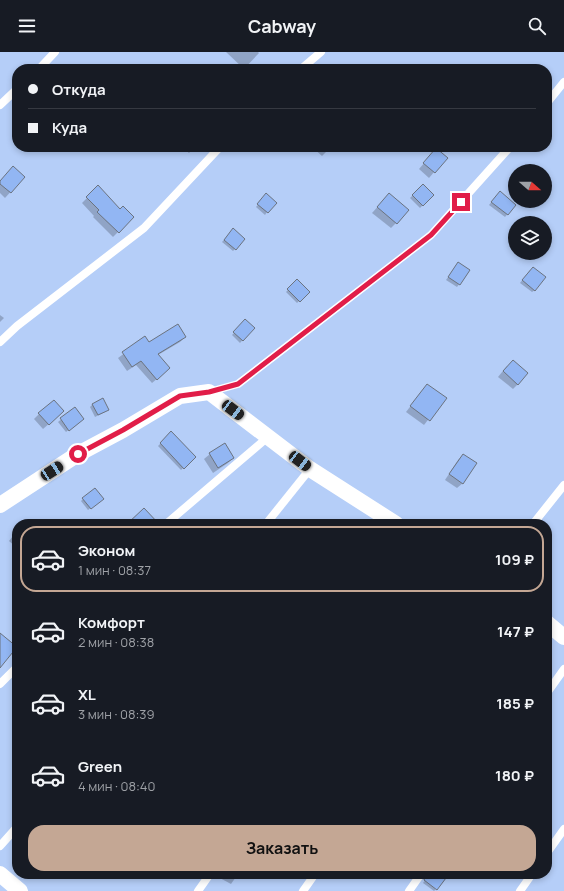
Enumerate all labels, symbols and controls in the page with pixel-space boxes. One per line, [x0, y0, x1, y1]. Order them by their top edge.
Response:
text: Cabway [248, 14, 316, 38]
icon: menu [16, 15, 38, 37]
icon: search [526, 15, 548, 37]
text: Откуда [52, 79, 106, 100]
text: Куда [52, 117, 87, 138]
north arrow [508, 164, 552, 208]
map controls [508, 164, 552, 260]
route end [452, 193, 470, 211]
button: layers [508, 216, 552, 260]
car [220, 398, 246, 422]
route start [69, 445, 87, 463]
car [287, 449, 313, 473]
car [39, 459, 65, 483]
text: Эконом [78, 540, 135, 561]
icon: car [30, 541, 66, 577]
text: 109 ₽ [495, 549, 534, 570]
text: 1 мин · 08:37 [78, 561, 151, 579]
text: Комфорт [78, 612, 145, 633]
icon: car [30, 613, 66, 649]
text: 147 ₽ [497, 621, 534, 642]
text: 2 мин · 08:38 [78, 633, 154, 651]
text: XL [78, 684, 96, 705]
icon: car [30, 685, 66, 721]
text: 185 ₽ [496, 693, 534, 714]
text: 3 мин · 08:39 [78, 705, 155, 723]
text: Green [78, 756, 122, 777]
icon: car [30, 757, 66, 793]
text: 180 ₽ [495, 765, 534, 786]
text: 4 мин · 08:40 [78, 777, 155, 795]
button: Заказать [28, 825, 536, 871]

